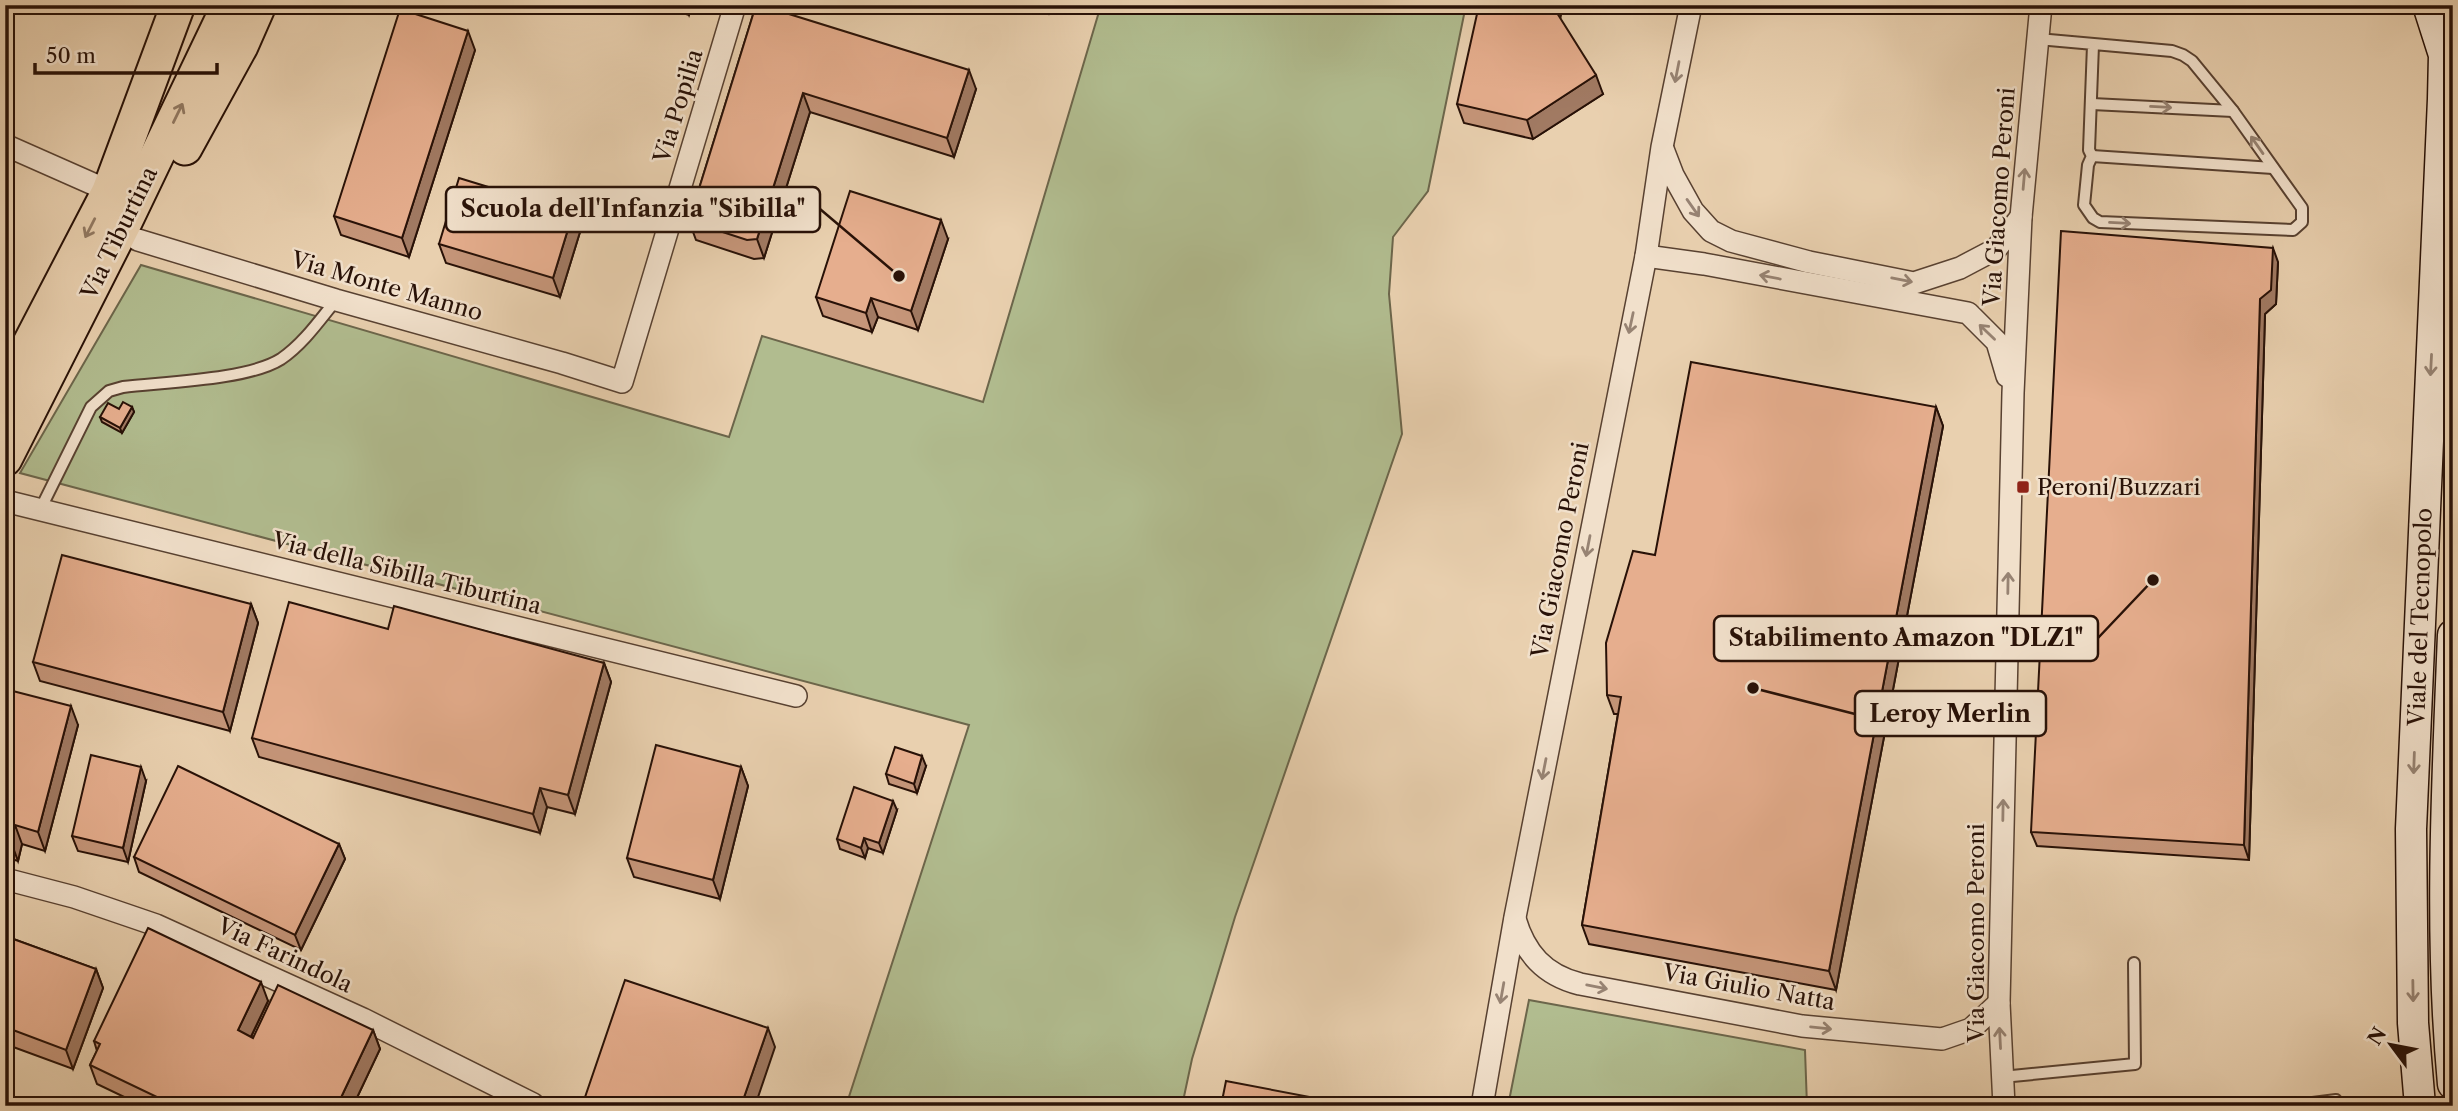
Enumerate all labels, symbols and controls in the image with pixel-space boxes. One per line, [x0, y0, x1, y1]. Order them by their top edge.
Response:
scale bar [35, 32, 217, 76]
text: 50 m [46, 43, 96, 68]
street label: Via Popilia [647, 45, 709, 167]
one-way arrow [1670, 60, 1684, 83]
street label: Via Giacomo Peroni [1977, 87, 2021, 308]
one-way arrow [2149, 101, 2172, 114]
one-way arrow [172, 103, 185, 124]
one-way arrow [2250, 136, 2264, 155]
street label: Via Tiburtina [74, 161, 164, 305]
one-way arrow [2018, 168, 2031, 190]
callout: Scuola dell'Infanzia "Sibilla" [446, 187, 820, 232]
text: Scuola dell'Infanzia "Sibilla" [461, 194, 805, 223]
one-way arrow [1686, 198, 1700, 217]
one-way arrow [83, 217, 97, 238]
one-way arrow [2108, 217, 2130, 230]
street label: Via Monte Manno [287, 245, 486, 327]
one-way arrow [1759, 270, 1782, 283]
one-way arrow [1890, 274, 1913, 288]
one-way arrow [1624, 311, 1638, 334]
one-way arrow [1979, 323, 1996, 340]
one-way arrow [2424, 353, 2437, 376]
street label: Via Giacomo Peroni [1525, 440, 1595, 661]
place label: Peroni/Buzzari [2037, 473, 2200, 501]
marker: Peroni/Buzzari [2015, 479, 2031, 495]
street label: Viale del Tecnopolo [2402, 507, 2438, 728]
street label: Via della Sibilla Tiburtina [269, 526, 545, 620]
one-way arrow [1580, 534, 1594, 557]
one-way arrow [2002, 571, 2015, 594]
callout: Stabilimento Amazon "DLZ1" [1714, 616, 2098, 661]
text: Stabilimento Amazon "DLZ1" [1729, 623, 2083, 652]
callout: Leroy Merlin [1855, 691, 2046, 736]
text: Leroy Merlin [1869, 699, 2031, 728]
one-way arrow [2408, 751, 2421, 774]
one-way arrow [1536, 757, 1550, 780]
one-way arrow [1996, 799, 2010, 822]
street label: Via Giacomo Peroni [1962, 823, 1990, 1044]
street label: Via Farindola [212, 911, 358, 999]
street label: Via Giulio Natta [1660, 958, 1838, 1016]
one-way arrow [2406, 979, 2420, 1002]
one-way arrow [1494, 981, 1508, 1004]
one-way arrow [1585, 981, 1608, 995]
north arrow [2356, 1010, 2426, 1080]
one-way arrow [1809, 1021, 1832, 1034]
text: N [2363, 1023, 2391, 1049]
one-way arrow [1994, 1026, 2007, 1049]

